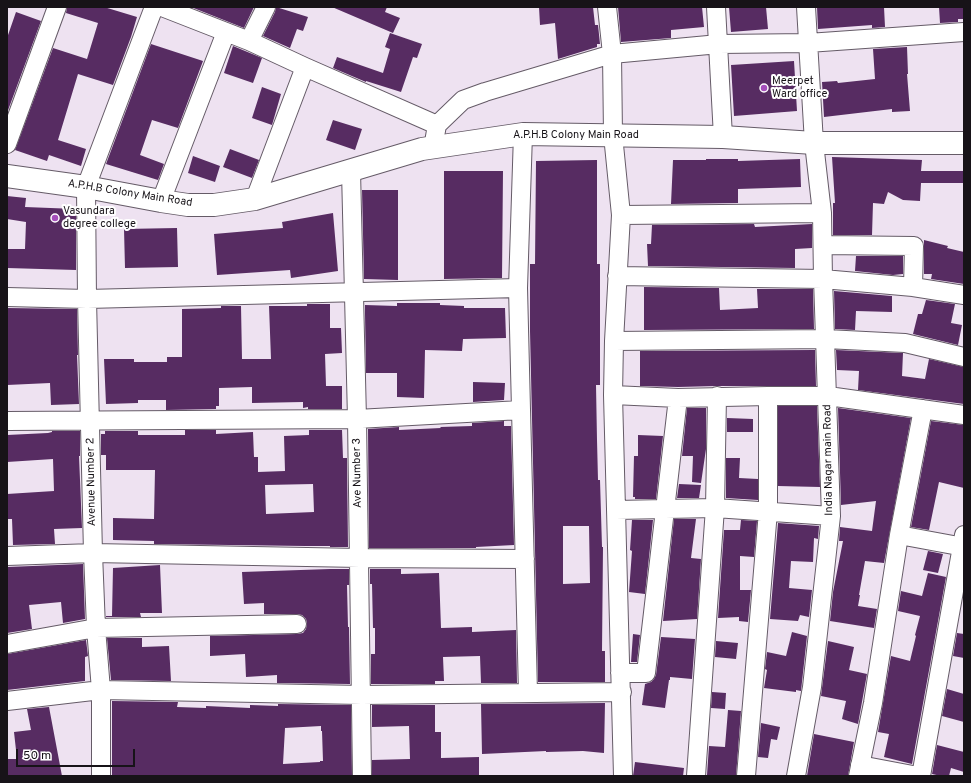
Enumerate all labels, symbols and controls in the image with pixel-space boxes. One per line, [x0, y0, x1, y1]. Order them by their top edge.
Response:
place label: Meerpet Ward office [772, 75, 828, 101]
marker: Meerpet Ward office [759, 83, 769, 93]
street label: A.P.H.B Colony Main Road [513, 129, 639, 143]
street label: A.P.H.B Colony Main Road [67, 178, 193, 210]
place label: Vasundara degree college [63, 205, 136, 231]
marker: Vasundara degree college [50, 213, 60, 223]
street label: India Nagar main Road [821, 404, 837, 516]
street label: Avenue Number 2 [85, 438, 99, 526]
street label: Ave Number 3 [351, 438, 365, 508]
scale bar [18, 741, 137, 767]
text: 50 m [23, 748, 51, 764]

